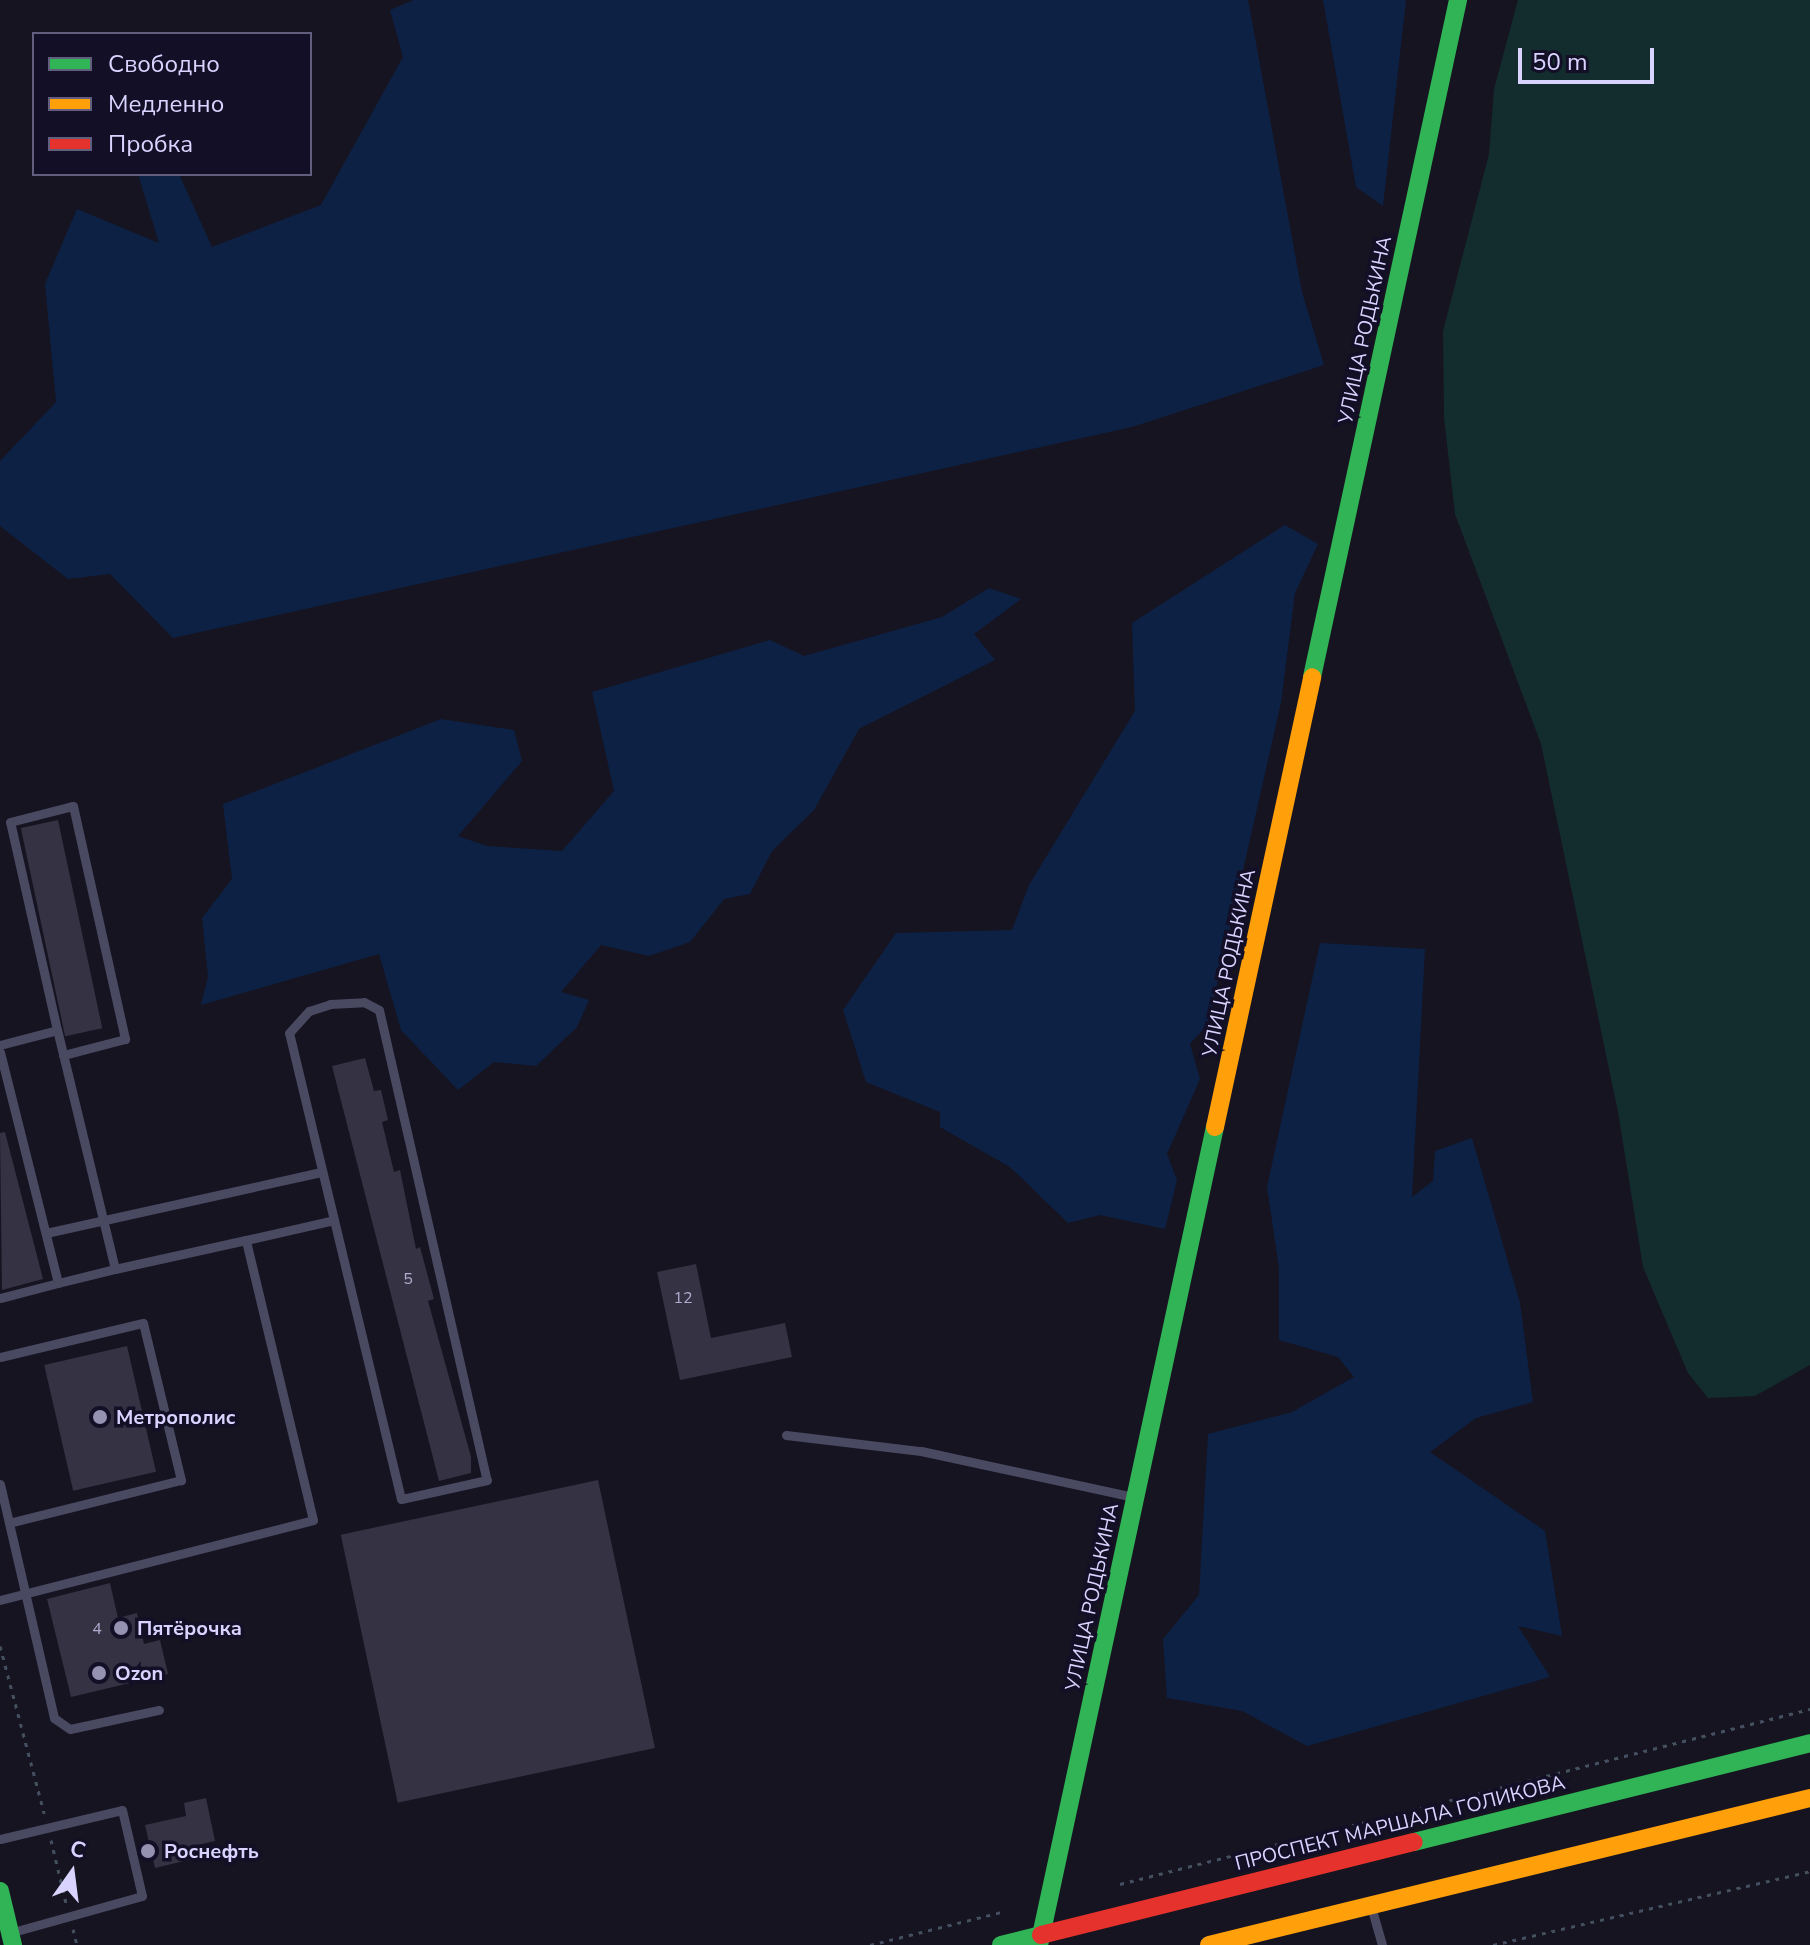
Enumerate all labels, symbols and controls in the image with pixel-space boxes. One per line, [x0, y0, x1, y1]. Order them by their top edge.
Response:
legend [32, 32, 312, 176]
scale bar [1522, 32, 1658, 82]
text: 50 m [1532, 46, 1588, 78]
text: Свободно [108, 48, 220, 80]
text: Медленно [108, 88, 224, 120]
text: Пробка [108, 128, 193, 160]
street label: УЛИЦА РОДЬКИНА [1333, 234, 1397, 426]
street label: УЛИЦА РОДЬКИНА [1197, 867, 1261, 1059]
house number: 5 [403, 1269, 413, 1289]
house number: 12 [673, 1288, 693, 1308]
place label: Метрополис [116, 1405, 235, 1429]
marker: Метрополис [91, 1408, 109, 1426]
street label: УЛИЦА РОДЬКИНА [1060, 1501, 1124, 1693]
place label: Пятёрочка [137, 1616, 242, 1640]
house number: 4 [92, 1619, 102, 1639]
marker: Пятёрочка [112, 1619, 130, 1637]
place label: Ozon [115, 1661, 163, 1685]
marker: Ozon [90, 1664, 108, 1682]
street label: ПРОСПЕКТ МАРШАЛА ГОЛИКОВА [1233, 1770, 1567, 1876]
north arrow [32, 1833, 112, 1913]
text: С [67, 1833, 89, 1866]
place label: Роснефть [164, 1839, 259, 1863]
marker: Роснефть [139, 1842, 157, 1860]

